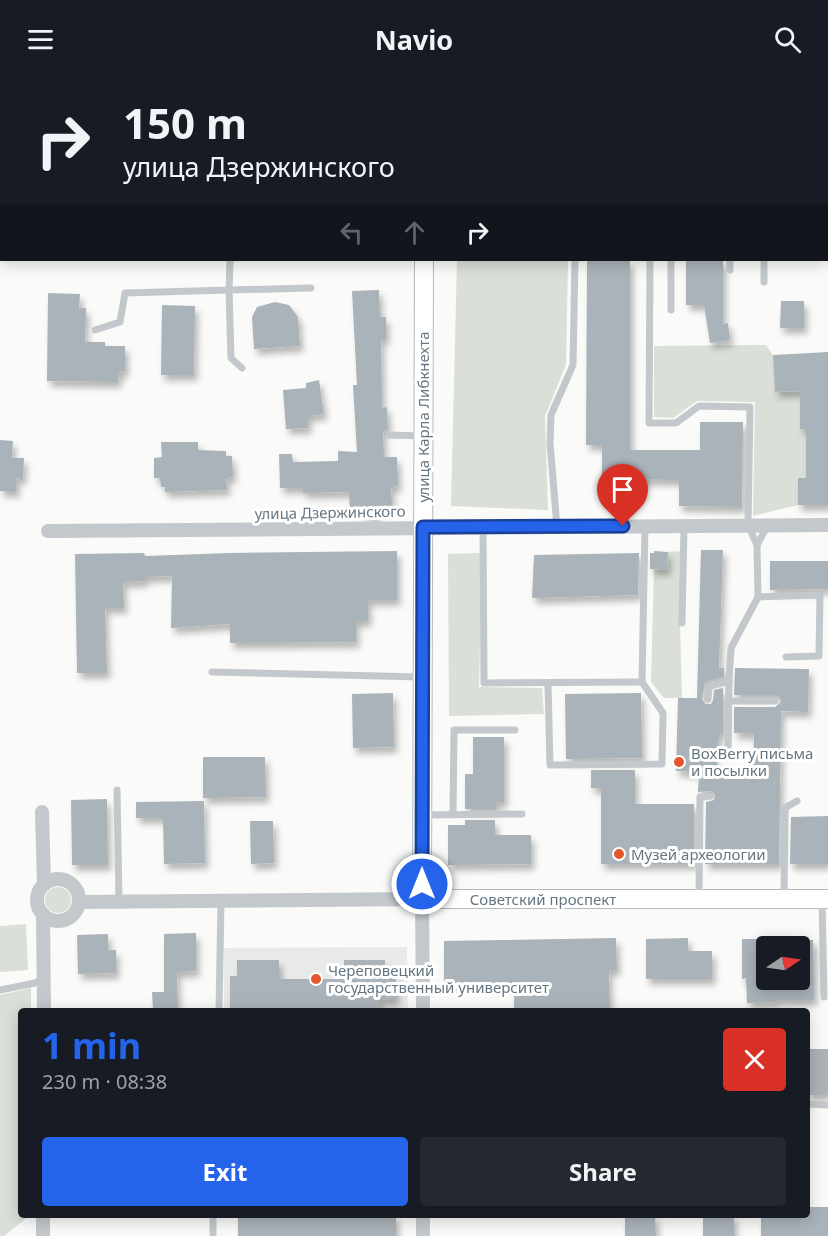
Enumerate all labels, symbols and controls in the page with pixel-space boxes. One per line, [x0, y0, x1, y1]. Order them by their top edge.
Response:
text: Navio [375, 21, 453, 58]
icon: menu [24, 23, 57, 56]
icon: search [771, 23, 804, 56]
text: 150 m [123, 94, 247, 151]
icon: right [24, 102, 102, 180]
text: улица Дзержинского [123, 148, 395, 185]
icon: left [335, 216, 368, 249]
icon: ahead [398, 216, 431, 249]
icon: right [461, 216, 494, 249]
street label: улица Карла Либкнехта [413, 331, 433, 503]
pin [597, 464, 648, 526]
icon: arrive [606, 473, 639, 506]
street label: улица Дзержинского [254, 501, 406, 523]
place label: BoxBerry письма и посылки [691, 743, 813, 780]
marker: BoxBerry письма и посылки [672, 755, 686, 769]
place label: Музей археологии [631, 844, 766, 864]
marker: Музей археологии [612, 847, 626, 861]
position arrow [390, 852, 454, 916]
street label: Советский проспект [470, 889, 616, 909]
north arrow [756, 936, 810, 990]
map controls [756, 936, 810, 990]
place label: Череповецкий государственный университет [328, 960, 549, 997]
marker: Череповецкий государственный университет [309, 972, 323, 986]
text: 1 min [42, 1021, 141, 1070]
button: close [723, 1028, 786, 1091]
text: 230 m · 08:38 [42, 1068, 167, 1095]
button: Exit [42, 1137, 408, 1206]
button: Share [420, 1137, 786, 1206]

